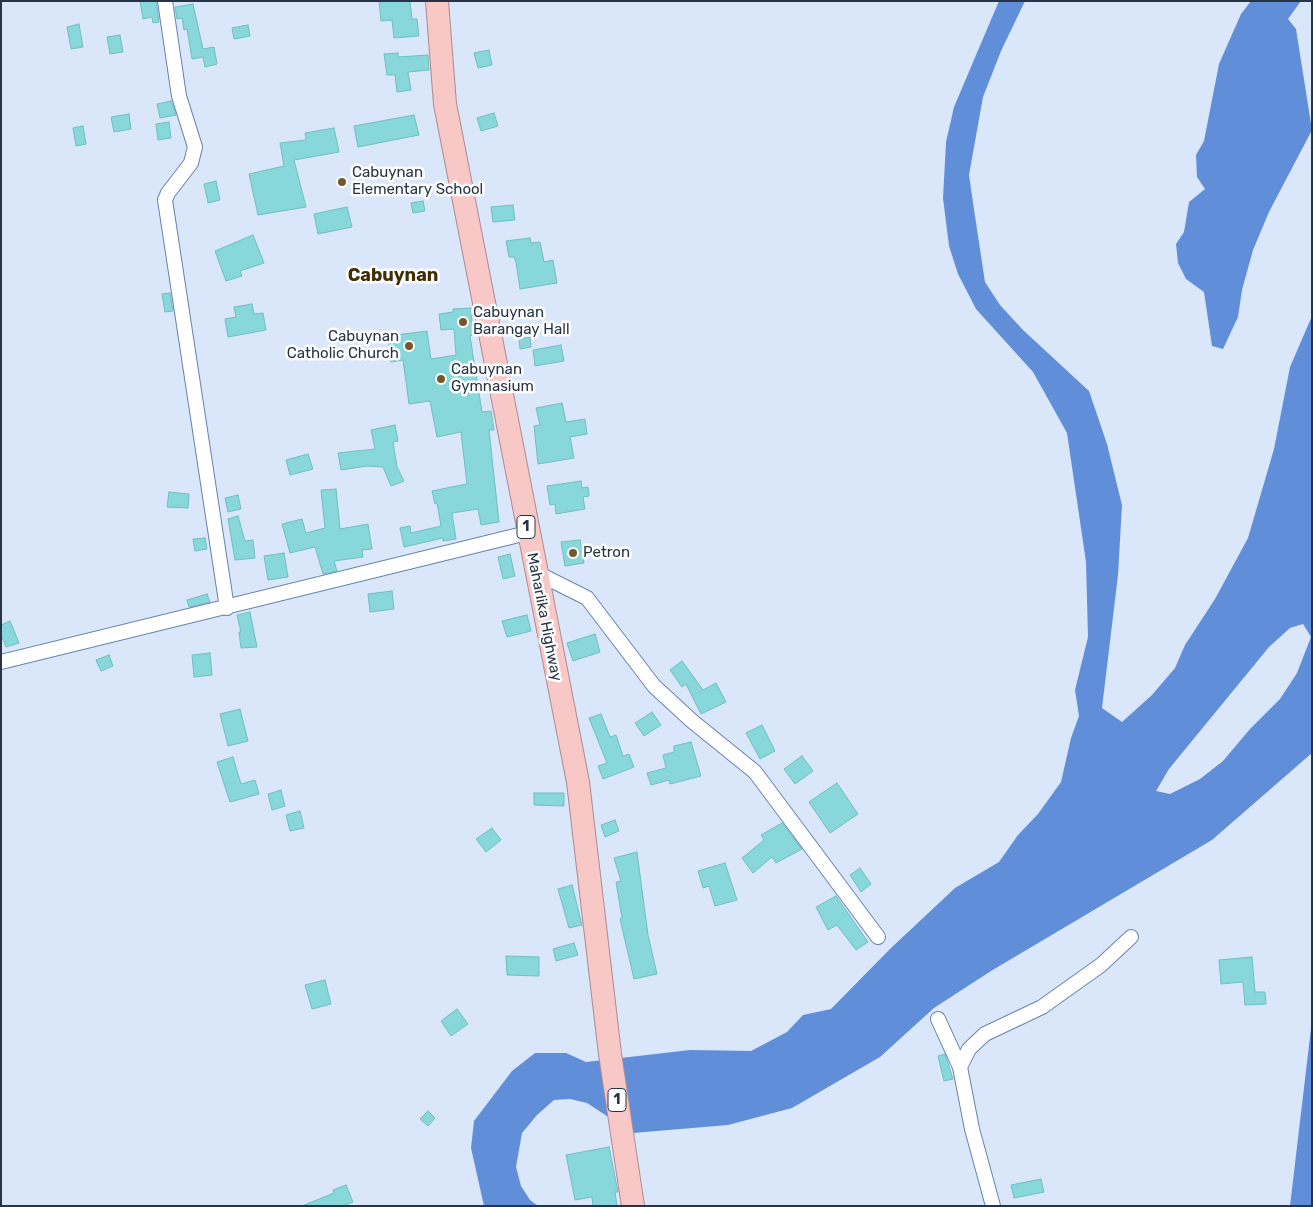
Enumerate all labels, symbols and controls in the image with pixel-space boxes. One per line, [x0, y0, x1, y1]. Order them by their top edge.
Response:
place label: Cabuynan Elementary School [352, 164, 483, 199]
marker: Cabuynan Elementary School [336, 176, 348, 188]
district label: Cabuynan [348, 265, 438, 287]
place label: Cabuynan Barangay Hall [473, 304, 570, 339]
marker: Cabuynan Barangay Hall [457, 316, 469, 328]
place label: Cabuynan Catholic Church [287, 328, 399, 363]
marker: Cabuynan Catholic Church [403, 340, 415, 352]
place label: Cabuynan Gymnasium [451, 361, 534, 396]
marker: Cabuynan Gymnasium [435, 373, 447, 385]
road number: 1 [517, 516, 535, 538]
place label: Petron [583, 544, 630, 562]
marker: Petron [567, 547, 579, 559]
street label: Maharlika Highway [523, 551, 565, 683]
road number: 1 [608, 1088, 626, 1112]

